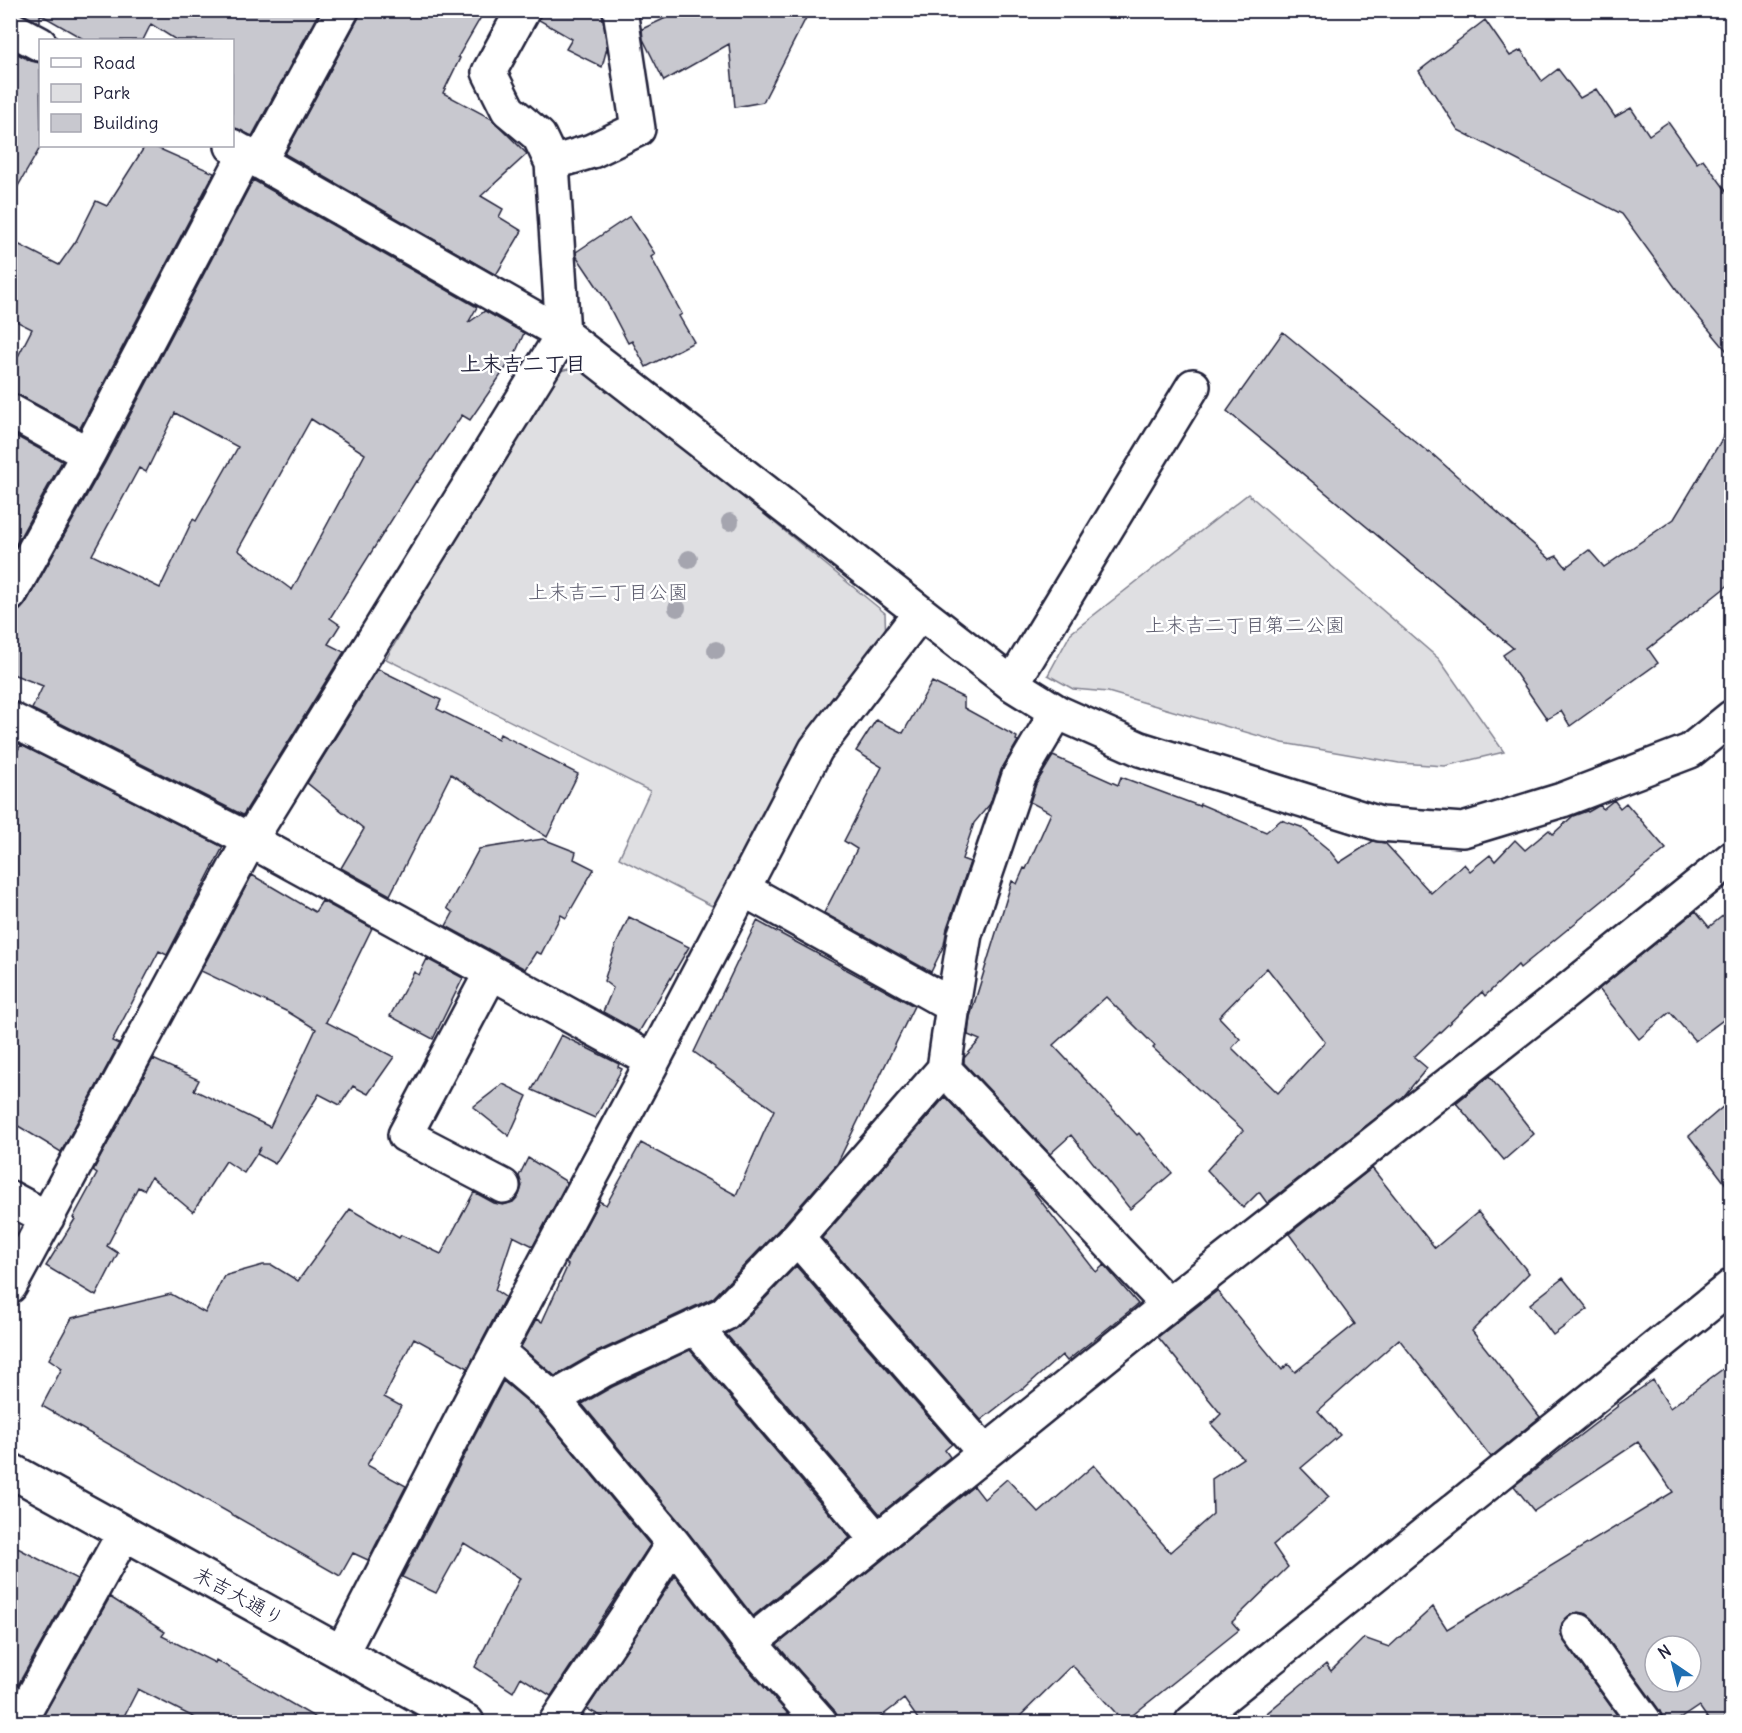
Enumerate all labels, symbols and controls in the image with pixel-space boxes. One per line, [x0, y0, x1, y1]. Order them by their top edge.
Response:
legend [39, 39, 234, 147]
text: Road [93, 51, 136, 74]
text: Park [93, 81, 130, 104]
text: Building [93, 111, 158, 134]
district label: 上末吉二丁目 [460, 350, 586, 377]
park label: 上末吉二丁目公園 [528, 579, 688, 604]
park label: 上末吉二丁目第二公園 [1145, 612, 1345, 637]
street label: 末吉大通り [189, 1560, 289, 1631]
north arrow [1643, 1634, 1703, 1694]
text: N [1654, 1640, 1675, 1663]

